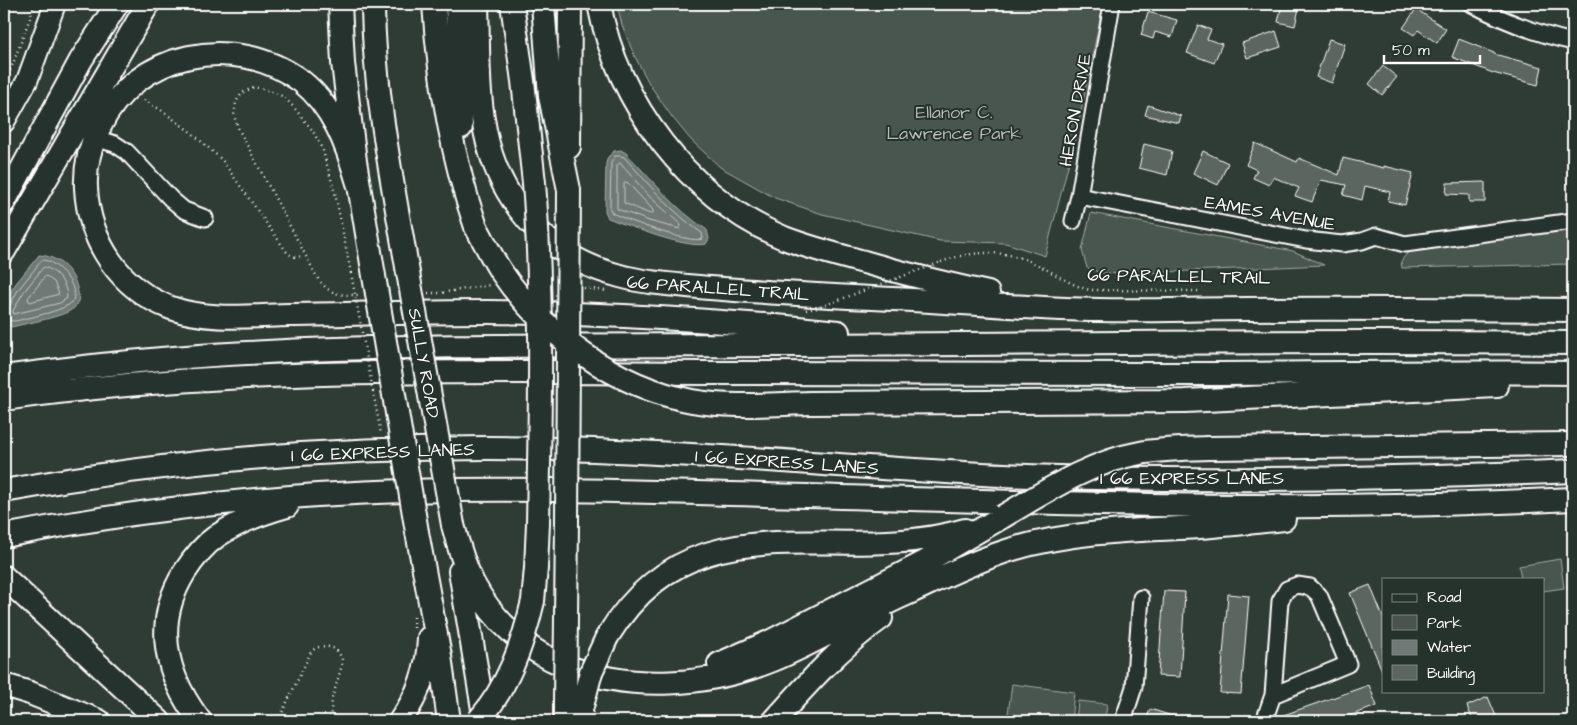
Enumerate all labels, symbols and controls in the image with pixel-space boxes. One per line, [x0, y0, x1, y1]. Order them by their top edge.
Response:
scale bar [1384, 32, 1481, 64]
text: 50 m [1392, 40, 1430, 61]
street label: HERON DRIVE [1053, 51, 1098, 168]
park label: Ellanor C. Lawrence Park [887, 100, 1021, 146]
street label: EAMES AVENUE [1203, 190, 1337, 237]
street label: 66 PARALLEL TRAIL [1087, 262, 1271, 291]
street label: 66 PARALLEL TRAIL [626, 270, 811, 307]
street label: SULLY ROAD [402, 306, 446, 420]
street label: I 66 EXPRESS LANES [291, 437, 475, 468]
street label: I 66 EXPRESS LANES [694, 444, 880, 481]
street label: I 66 EXPRESS LANES [1100, 466, 1284, 491]
legend [1382, 578, 1544, 692]
text: Road [1427, 587, 1462, 608]
text: Park [1427, 613, 1462, 634]
text: Water [1427, 637, 1471, 658]
text: Building [1427, 663, 1475, 685]

